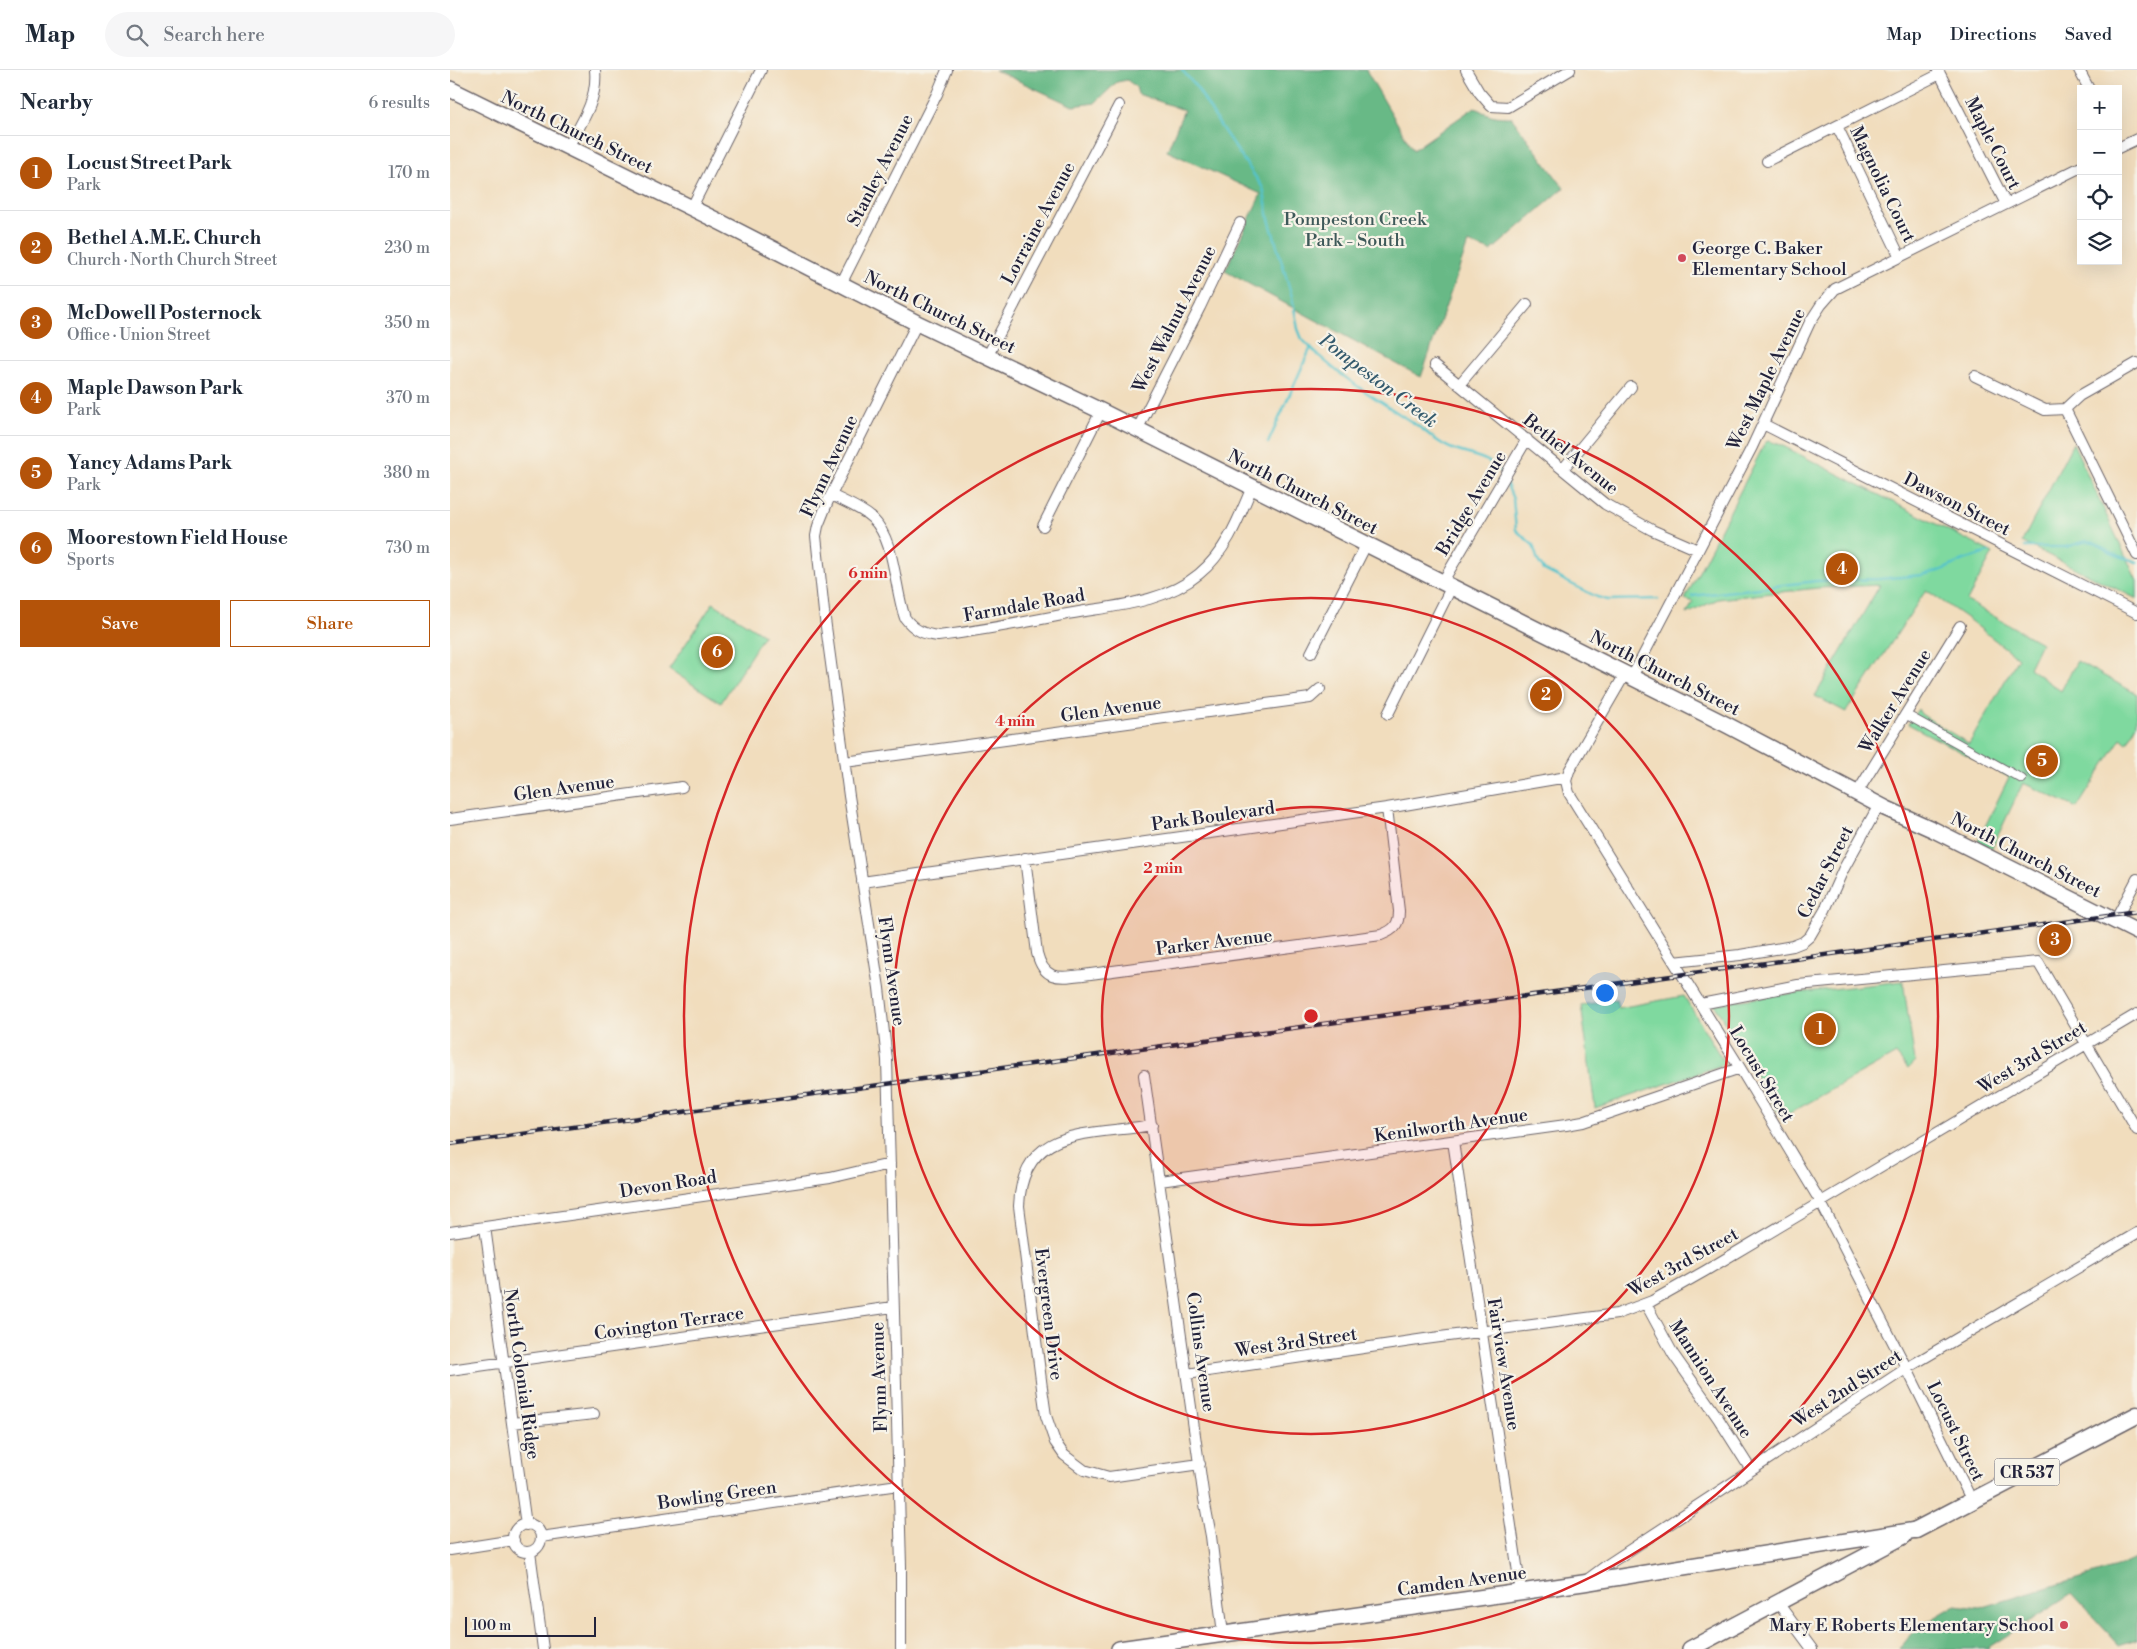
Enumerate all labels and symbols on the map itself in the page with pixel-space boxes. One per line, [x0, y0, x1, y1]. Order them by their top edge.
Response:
street label: North Church Street [497, 86, 657, 179]
street label: Maple Court [1959, 93, 2026, 194]
street label: Stanley Avenue [842, 110, 919, 230]
street label: Magnolia Court [1844, 122, 1921, 247]
street label: Lorraine Avenue [996, 158, 1080, 289]
park label: Pompeston Creek Park - South [1284, 208, 1428, 252]
place label: George C. Baker Elementary School [1692, 237, 1847, 281]
street label: West Walnut Avenue [1127, 242, 1222, 398]
marker: George C. Baker Elementary School [1676, 252, 1688, 264]
street label: North Church Street [860, 266, 1020, 359]
street label: West Maple Avenue [1722, 304, 1811, 455]
water label: Pompeston Creek [1314, 328, 1442, 433]
street label: Bethel Avenue [1517, 408, 1623, 500]
street label: Flynn Avenue [796, 411, 863, 521]
street label: North Church Street [1224, 445, 1382, 541]
street label: Bridge Avenue [1431, 447, 1512, 561]
street label: Dawson Street [1899, 468, 2015, 542]
pin: 4 [1826, 550, 1858, 588]
text: 6 min [848, 564, 889, 583]
street label: Farmdale Road [962, 583, 1087, 627]
street label: North Church Street [1586, 626, 1744, 722]
pin: 6 [701, 633, 733, 671]
street label: Walker Avenue [1854, 645, 1937, 759]
pin: 2 [1530, 676, 1562, 714]
street label: Glen Avenue [1059, 691, 1163, 728]
text: 4 min [995, 712, 1036, 731]
pin: 5 [2026, 742, 2058, 780]
street label: Glen Avenue [512, 770, 616, 807]
street label: Park Boulevard [1150, 796, 1277, 837]
street label: North Church Street [1947, 808, 2105, 904]
street label: Cedar Street [1792, 821, 1859, 923]
text: 2 min [1143, 859, 1183, 878]
street label: Flynn Avenue [872, 915, 911, 1027]
pin: 3 [2039, 921, 2071, 959]
street label: Parker Avenue [1154, 924, 1274, 961]
your location [1592, 980, 1618, 1006]
centre of rings [1302, 1007, 1320, 1025]
pin: 1 [1804, 1010, 1836, 1048]
street label: West 3rd Street [1973, 1016, 2091, 1099]
street label: Locust Street [1724, 1022, 1800, 1127]
street label: Kenilworth Avenue [1373, 1103, 1529, 1148]
street label: Devon Road [618, 1165, 719, 1204]
street label: West 3rd Street [1623, 1222, 1743, 1303]
street label: Evergreen Drive [1029, 1247, 1068, 1382]
street label: North Colonial Ridge [498, 1287, 545, 1461]
street label: Collins Avenue [1181, 1291, 1220, 1413]
street label: Fairview Avenue [1482, 1296, 1525, 1432]
street label: Covington Terrace [593, 1302, 745, 1345]
street label: Mannion Avenue [1664, 1316, 1757, 1443]
street label: Flynn Avenue [866, 1321, 893, 1433]
street label: West 3rd Street [1233, 1322, 1359, 1363]
street label: West 2nd Street [1787, 1344, 1907, 1433]
street label: Locust Street [1921, 1377, 1990, 1486]
road number: CR 537 [1994, 1458, 2060, 1485]
street label: Bowling Green [655, 1476, 778, 1515]
street label: Camden Avenue [1396, 1561, 1528, 1602]
scale bar [465, 1614, 596, 1637]
place label: Mary E Roberts Elementary School [1769, 1614, 2055, 1637]
marker: Mary E Roberts Elementary School [2058, 1619, 2070, 1631]

